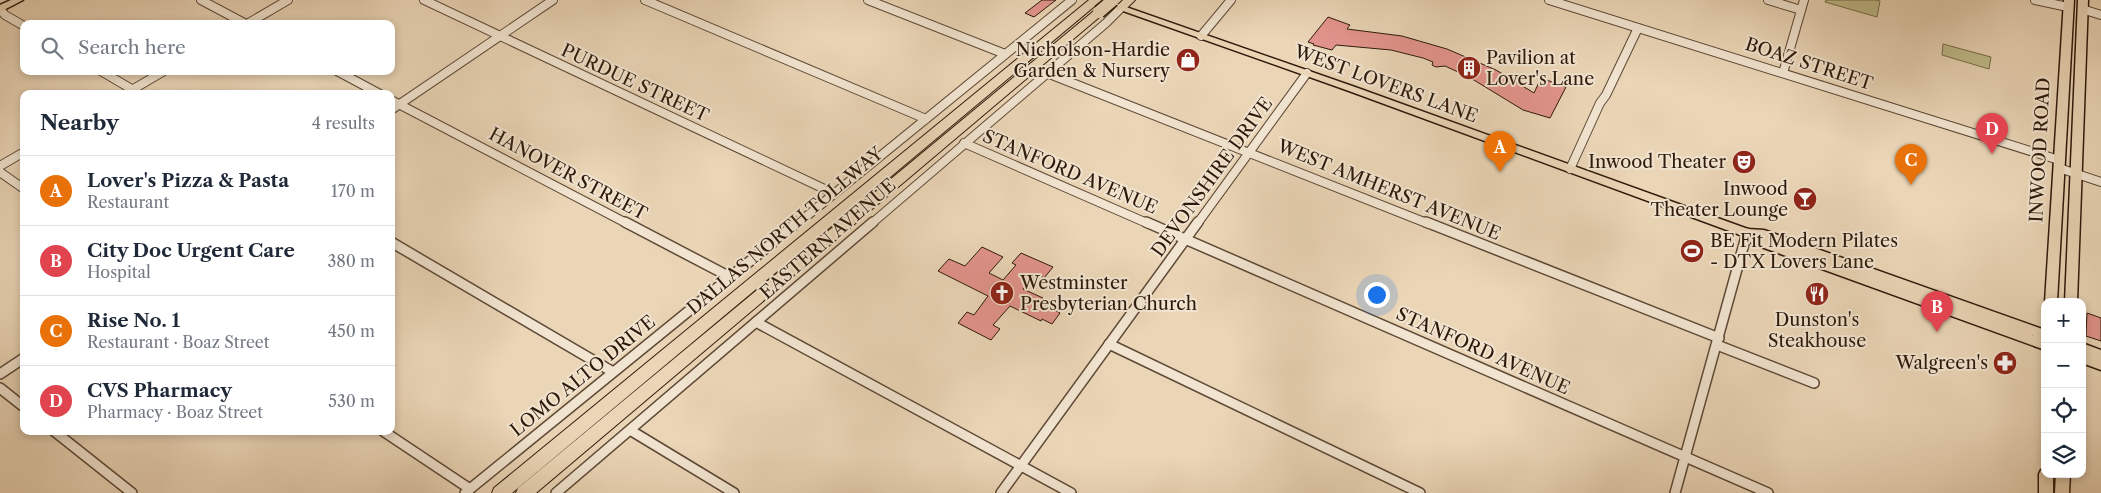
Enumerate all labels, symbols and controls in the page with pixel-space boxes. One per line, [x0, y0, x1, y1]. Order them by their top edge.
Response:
search box [20, 20, 395, 75]
street label: BOAZ STREET [1742, 33, 1876, 95]
icon: search [38, 34, 66, 62]
text: Search here [78, 36, 186, 59]
street label: PURDUE STREET [558, 39, 713, 127]
place label: Nicholson-Hardie Garden & Nursery [1014, 39, 1171, 82]
street label: WEST LOVERS LANE [1290, 40, 1481, 127]
shop icon: Nicholson-Hardie Garden & Nursery [1175, 47, 1201, 73]
place label: Pavilion at Lover's Lane [1486, 47, 1594, 90]
building icon: Pavilion at Lover's Lane [1456, 55, 1482, 81]
street label: INWOOD ROAD [2025, 77, 2055, 223]
street label: DEVONSHIRE DRIVE [1147, 93, 1277, 261]
text: Nearby [40, 110, 119, 135]
text: 4 results [312, 113, 375, 133]
pin: D [1976, 113, 2008, 154]
street label: HANOVER STREET [485, 123, 651, 225]
street label: STANFORD AVENUE [979, 125, 1161, 219]
pin: A [1484, 131, 1516, 172]
street label: WEST AMHERST AVENUE [1273, 135, 1505, 245]
street label: DALLAS NORTH TOLLWAY [683, 142, 888, 319]
pin: C [1895, 144, 1927, 185]
theatre icon: Inwood Theater [1731, 149, 1757, 175]
place label: Inwood Theater [1588, 151, 1726, 173]
text: Lover's Pizza & Pasta [87, 169, 289, 192]
street label: EASTERN AVENUE [756, 174, 900, 304]
place label: Inwood Theater Lounge [1651, 178, 1788, 221]
text: A [50, 181, 62, 201]
text: 170 m [331, 181, 375, 201]
bar icon: Inwood Theater Lounge [1792, 186, 1818, 212]
text: Restaurant [87, 192, 169, 212]
place label: BE Fit Modern Pilates - DTX Lovers Lane [1710, 230, 1898, 273]
sports icon: BE Fit Modern Pilates - DTX Lovers Lane [1679, 238, 1705, 264]
text: City Doc Urgent Care [87, 239, 295, 262]
text: B [50, 251, 62, 271]
text: 380 m [327, 251, 375, 271]
text: Hospital [87, 262, 151, 282]
place label: Westminster Presbyterian Church [1019, 272, 1197, 315]
church icon: Westminster Presbyterian Church [989, 280, 1015, 306]
restaurant icon: Dunston's Steakhouse [1804, 281, 1830, 307]
your location [1364, 282, 1390, 308]
pin: B [1921, 291, 1953, 332]
map controls [2041, 298, 2086, 478]
button: + [2041, 298, 2086, 343]
street label: STANFORD AVENUE [1393, 303, 1573, 399]
text: Rise No. 1 [87, 309, 180, 332]
place label: Dunston's Steakhouse [1768, 309, 1866, 352]
street label: LOMO ALTO DRIVE [506, 311, 660, 441]
text: C [50, 321, 62, 341]
text: 450 m [328, 321, 375, 341]
text: Restaurant · Boaz Street [87, 332, 270, 352]
button: − [2041, 343, 2086, 388]
pharmacy icon: Walgreen's [1992, 350, 2018, 376]
place label: Walgreen's [1894, 352, 1988, 374]
text: CVS Pharmacy [87, 379, 232, 402]
button: locate [2041, 388, 2086, 433]
text: D [49, 391, 63, 411]
text: 530 m [328, 391, 375, 411]
text: Pharmacy · Boaz Street [87, 402, 263, 422]
button: layers [2041, 433, 2086, 478]

